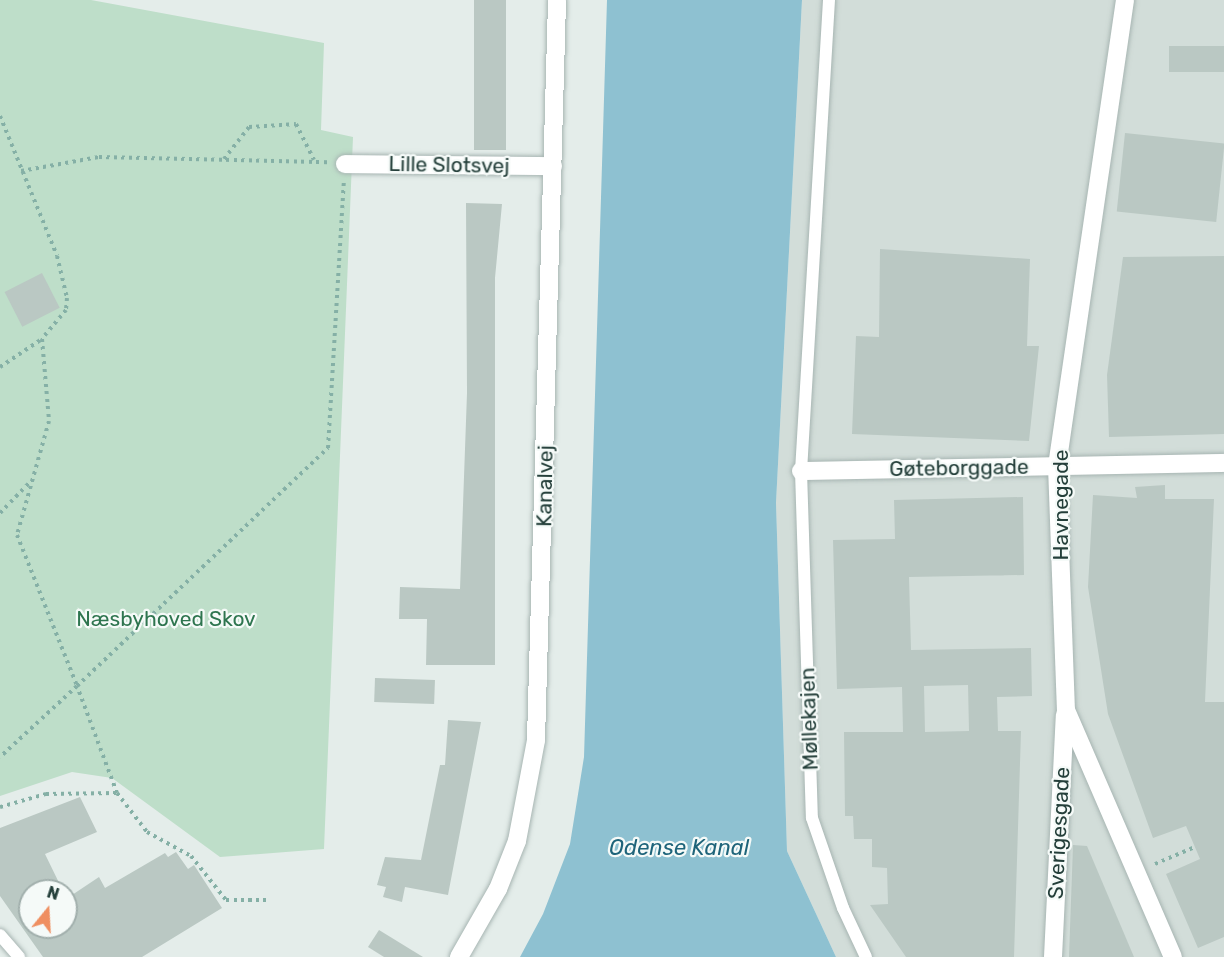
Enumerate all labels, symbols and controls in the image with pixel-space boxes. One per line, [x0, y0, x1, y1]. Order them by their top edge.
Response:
street label: Lille Slotsvej [388, 151, 510, 179]
street label: Kanalvej [532, 445, 558, 527]
street label: Havnegade [1048, 450, 1074, 560]
street label: Gøteborggade [889, 454, 1029, 482]
park label: Næsbyhoved Skov [76, 606, 256, 632]
street label: Møllekajen [795, 667, 823, 771]
street label: Sverigesgade [1043, 766, 1075, 900]
water label: Odense Kanal [609, 835, 749, 861]
north arrow [18, 879, 78, 939]
text: N [45, 882, 62, 904]

